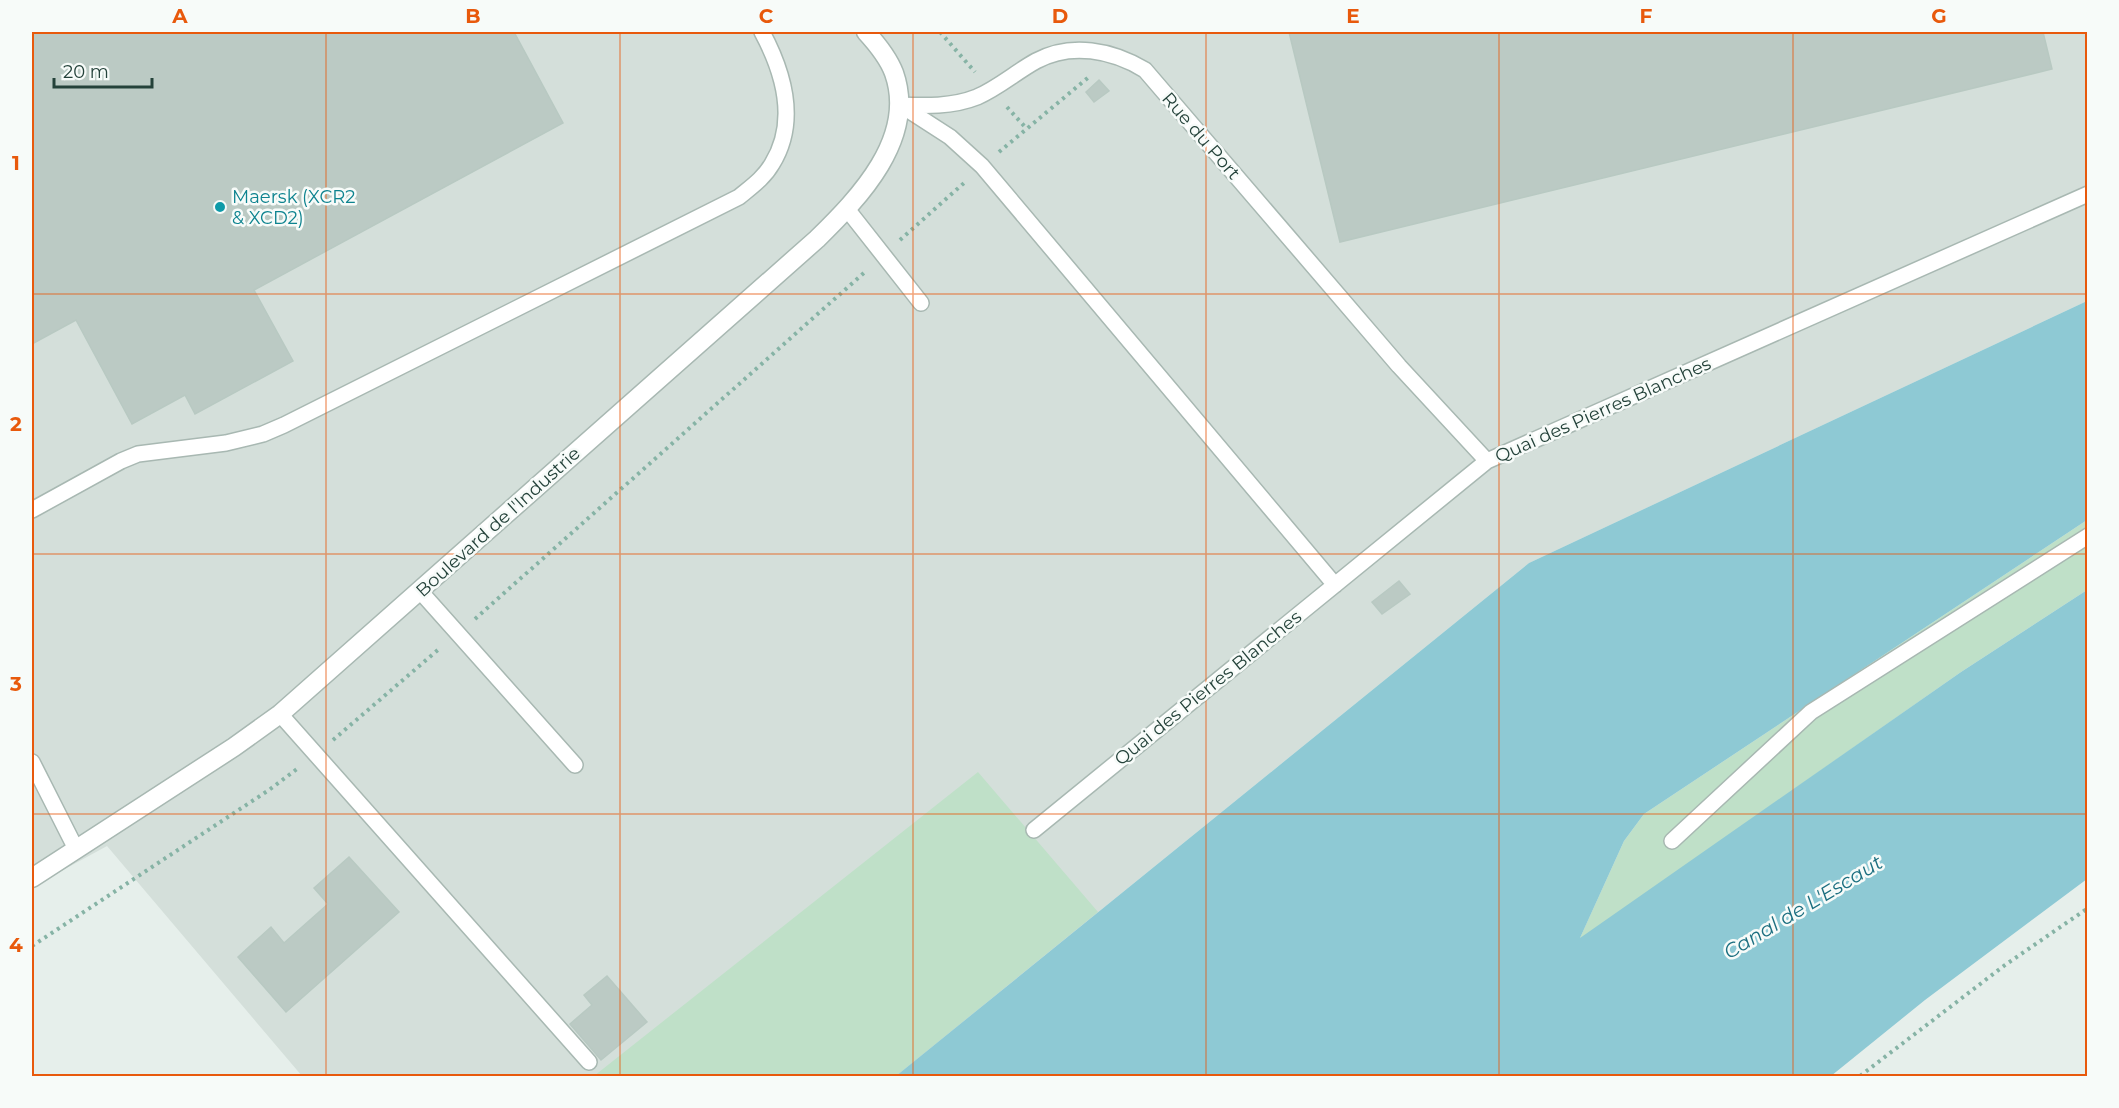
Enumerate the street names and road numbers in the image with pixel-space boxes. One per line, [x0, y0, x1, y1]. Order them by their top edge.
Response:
street label: Rue du Port [1157, 88, 1245, 184]
street label: Quai des Pierres Blanches [1492, 352, 1715, 468]
street label: Boulevard de l'Industrie [411, 442, 585, 602]
street label: Quai des Pierres Blanches [1110, 606, 1306, 770]

